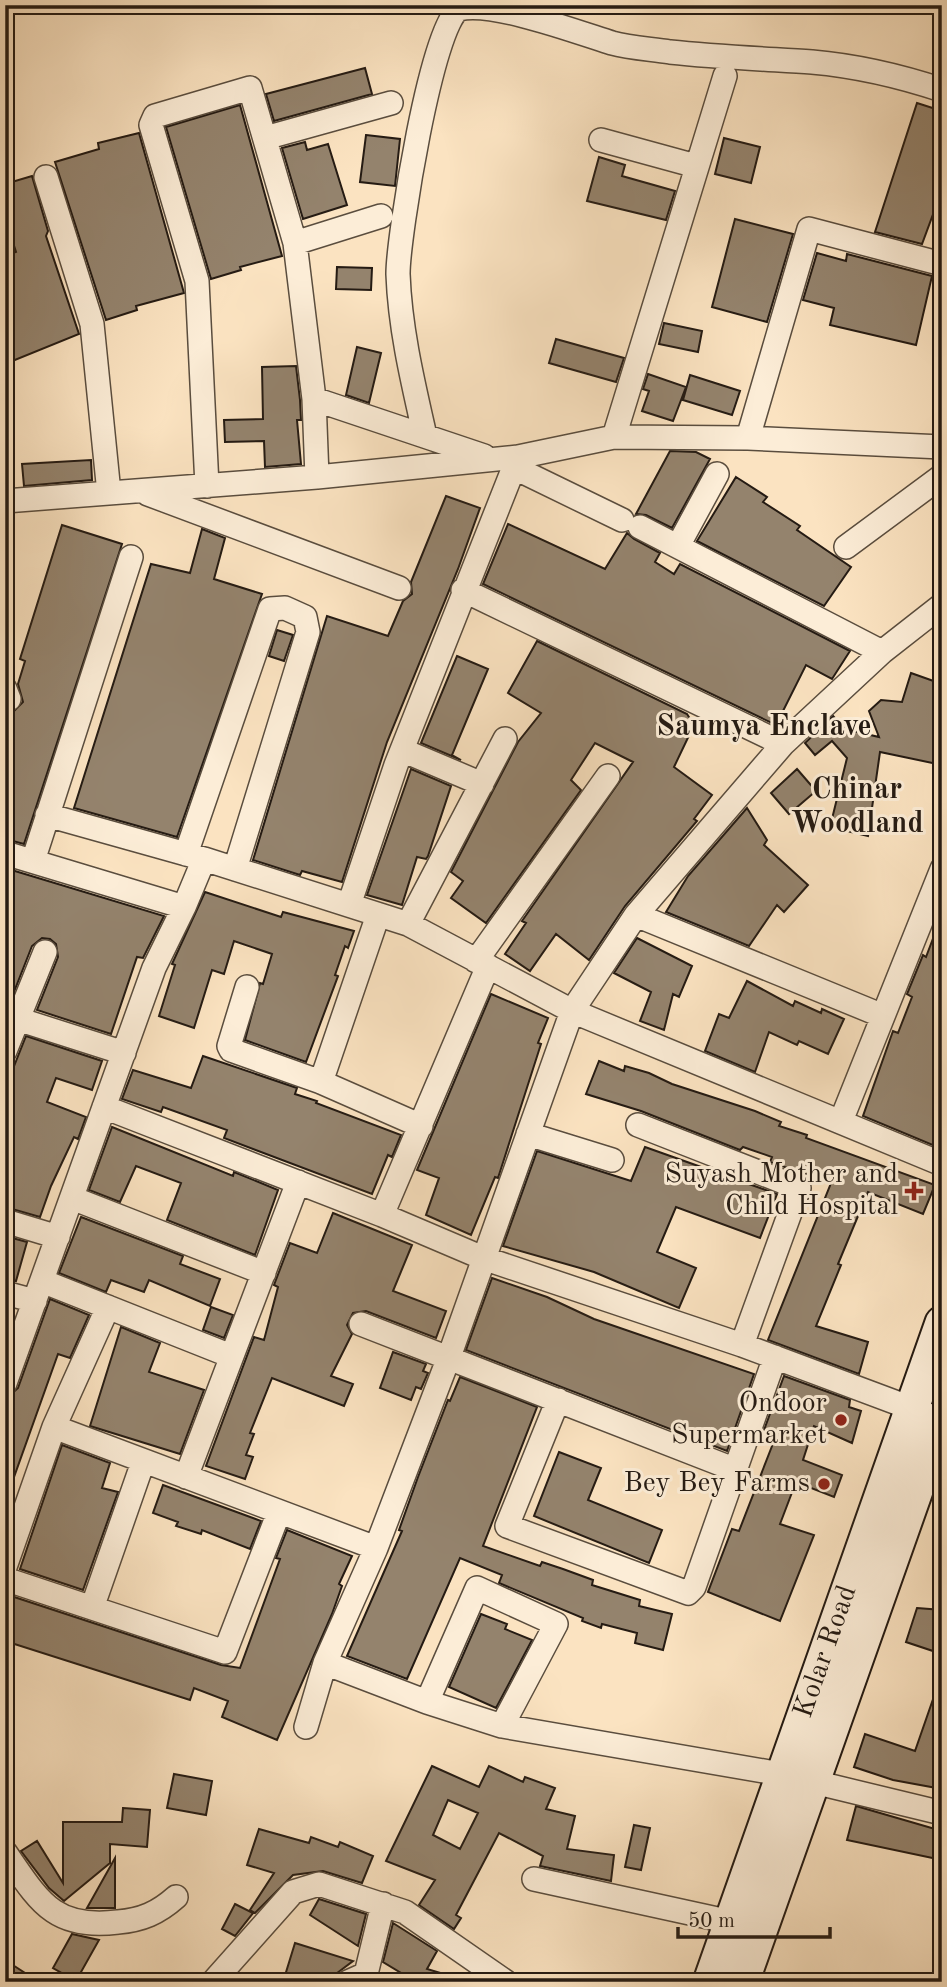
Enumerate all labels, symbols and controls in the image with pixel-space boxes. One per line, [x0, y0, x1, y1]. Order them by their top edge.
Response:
district label: Saumya Enclave [656, 712, 872, 742]
district label: Chinar Woodland [790, 775, 924, 839]
place label: Suyash Mother and Child Hospital [665, 1161, 898, 1221]
marker: Suyash Mother and Child Hospital [904, 1181, 924, 1201]
place label: Ondoor Supermarket [671, 1390, 827, 1450]
marker: Ondoor Supermarket [833, 1412, 849, 1428]
place label: Bey Bey Farms [623, 1470, 810, 1498]
marker: Bey Bey Farms [816, 1476, 832, 1492]
street label: Kolar Road [790, 1582, 862, 1722]
scale bar [678, 1896, 830, 1940]
text: 50 m [688, 1911, 735, 1932]

